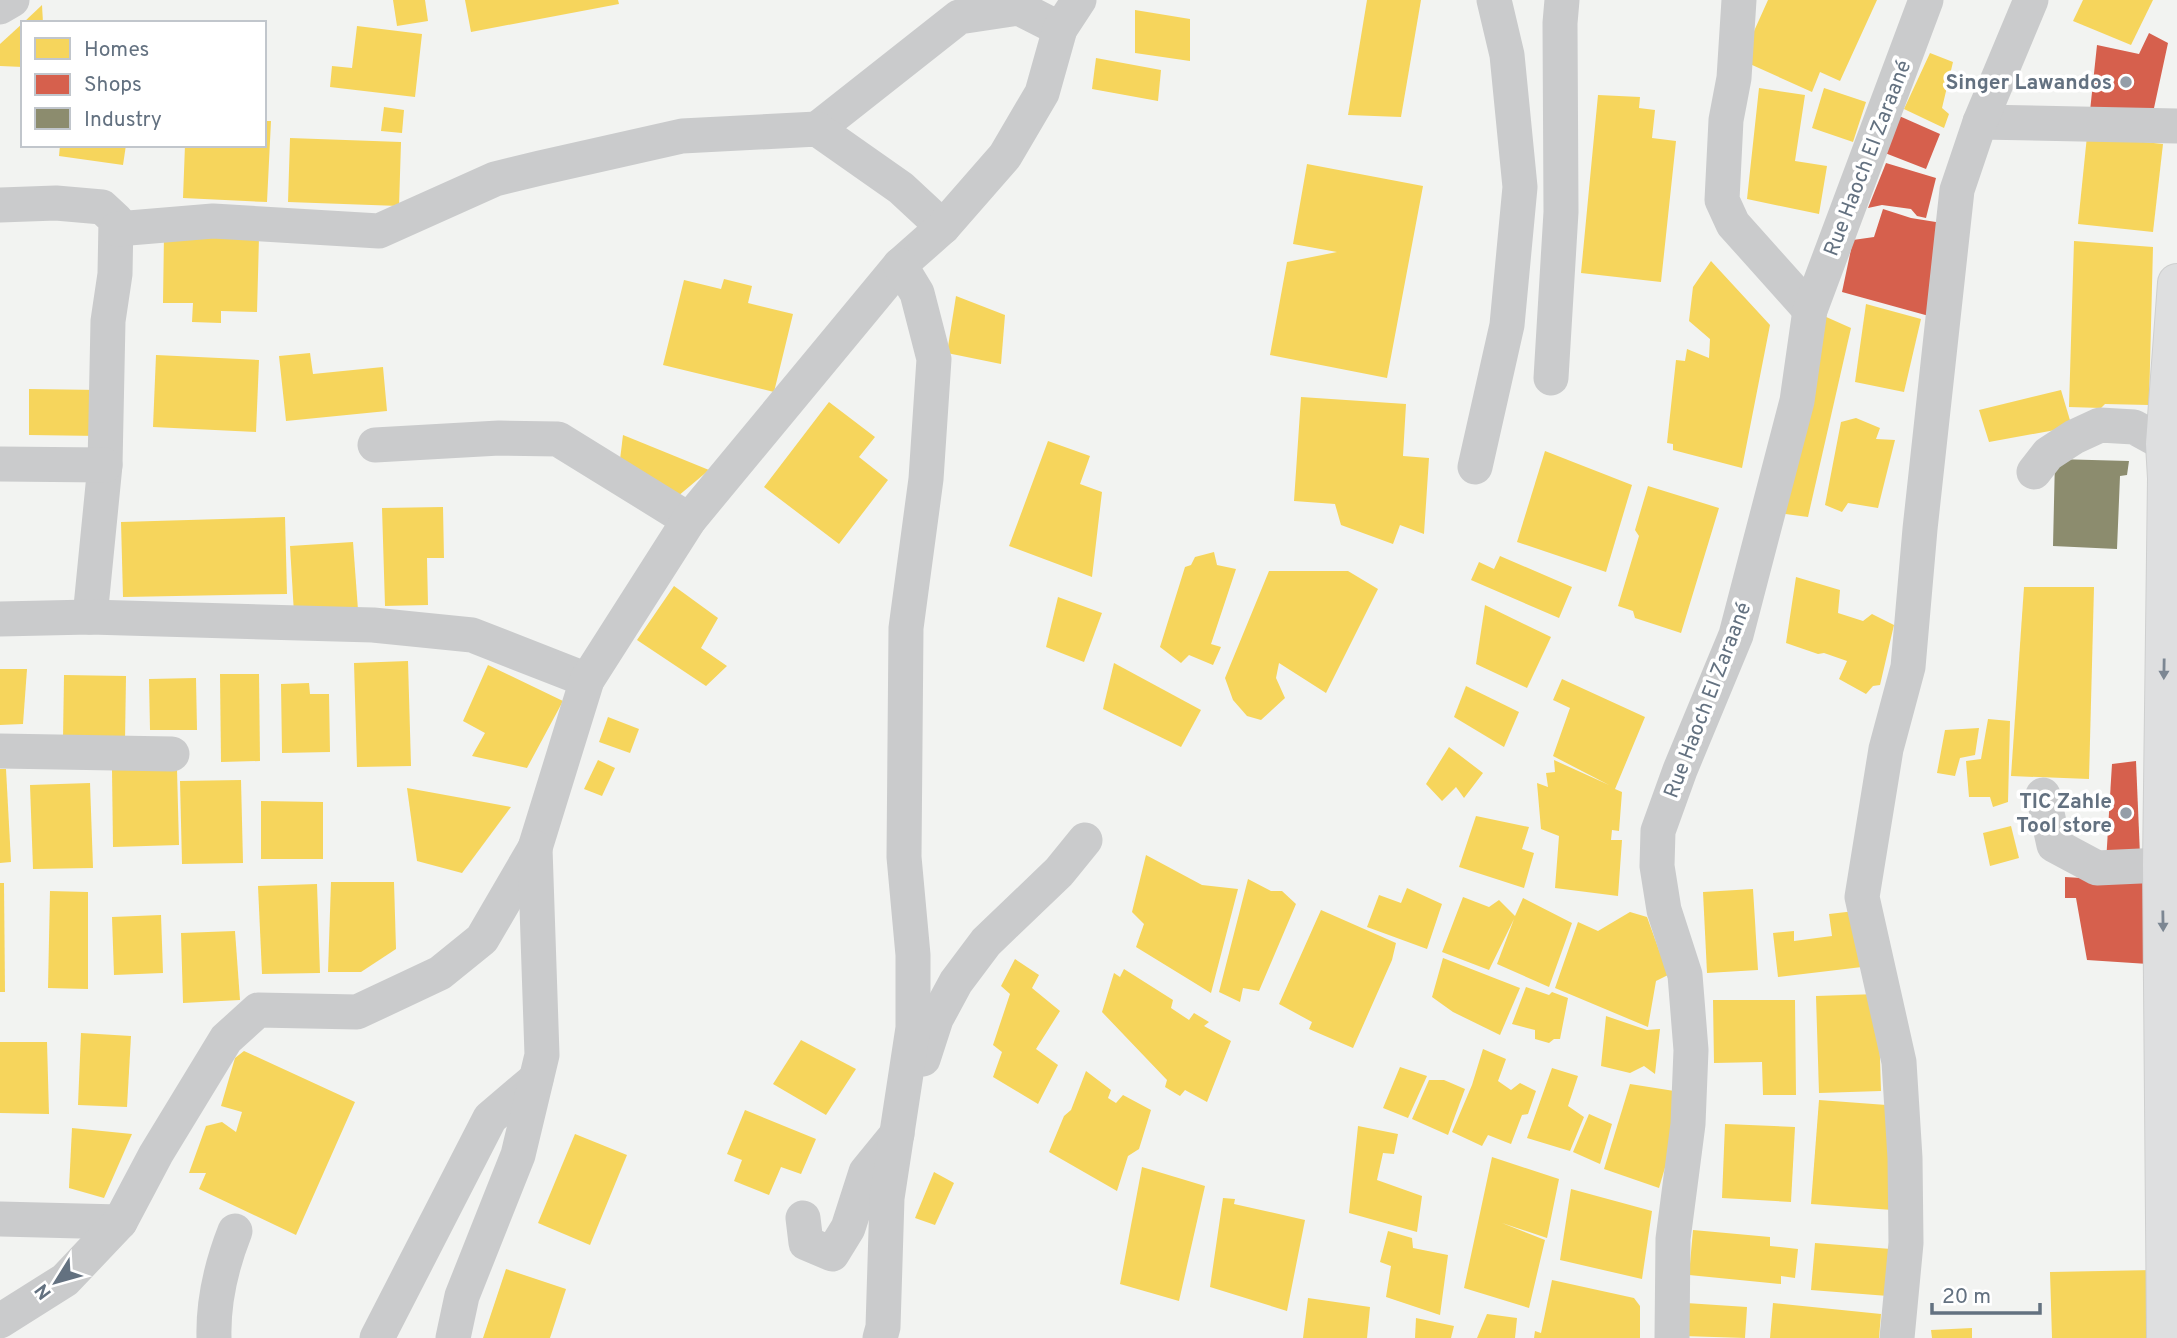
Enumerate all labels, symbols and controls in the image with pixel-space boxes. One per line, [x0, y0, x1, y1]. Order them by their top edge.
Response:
legend [21, 21, 266, 147]
text: Homes [84, 37, 149, 64]
street label: Rue Haoch El Zaraané [1819, 57, 1918, 260]
place label: Singer Lawandos [1945, 70, 2112, 97]
text: Shops [84, 72, 142, 99]
marker: Singer Lawandos [2118, 74, 2134, 90]
text: Industry [84, 107, 162, 134]
street label: Rue Haoch El Zaraané [1659, 599, 1758, 802]
one-way arrow [2159, 658, 2170, 680]
place label: TIC Zahle Tool store [2016, 789, 2112, 840]
marker: TIC Zahle Tool store [2118, 805, 2134, 821]
one-way arrow [2157, 910, 2169, 932]
north arrow [21, 1247, 91, 1317]
scale bar [1932, 1272, 2040, 1316]
text: N [30, 1278, 58, 1304]
text: 20 m [1942, 1284, 1991, 1311]

